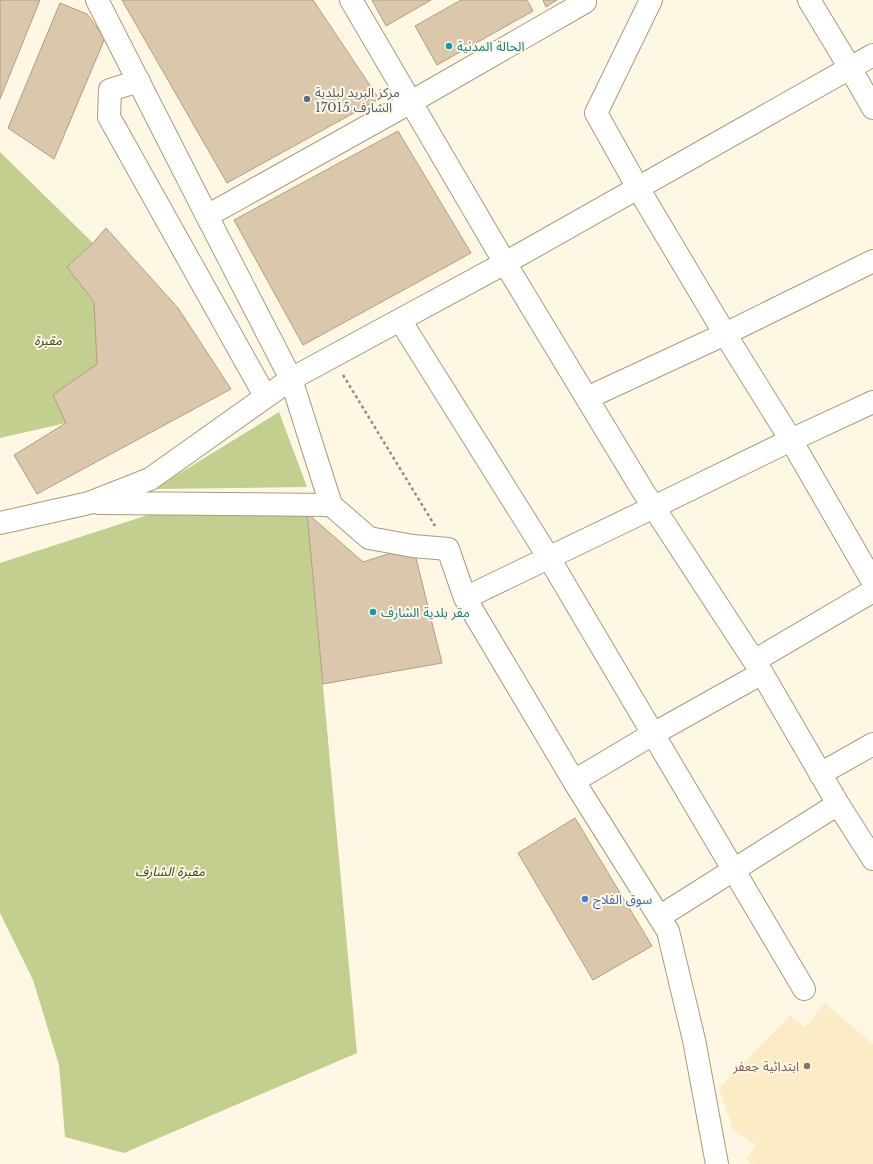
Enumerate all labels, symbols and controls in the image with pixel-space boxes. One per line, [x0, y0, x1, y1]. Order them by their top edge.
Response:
place label: الحالة المدنية [457, 38, 525, 55]
marker: الحالة المدنية [444, 41, 454, 51]
place label: مركز البريد لبلدية الشارف 17015 [315, 84, 400, 116]
marker: مركز البريد لبلدية الشارف 17015 [302, 94, 312, 104]
park label: مقبرة [34, 332, 62, 349]
place label: مقر بلدية الشارف [381, 604, 470, 621]
marker: مقر بلدية الشارف [368, 607, 378, 617]
park label: مقبرة الشارف [135, 863, 205, 880]
place label: سوق الفلاح [593, 891, 652, 910]
marker: سوق الفلاح [580, 894, 590, 904]
place label: ابتدائية جعفر [732, 1058, 799, 1075]
marker: ابتدائية جعفر [802, 1061, 812, 1071]

